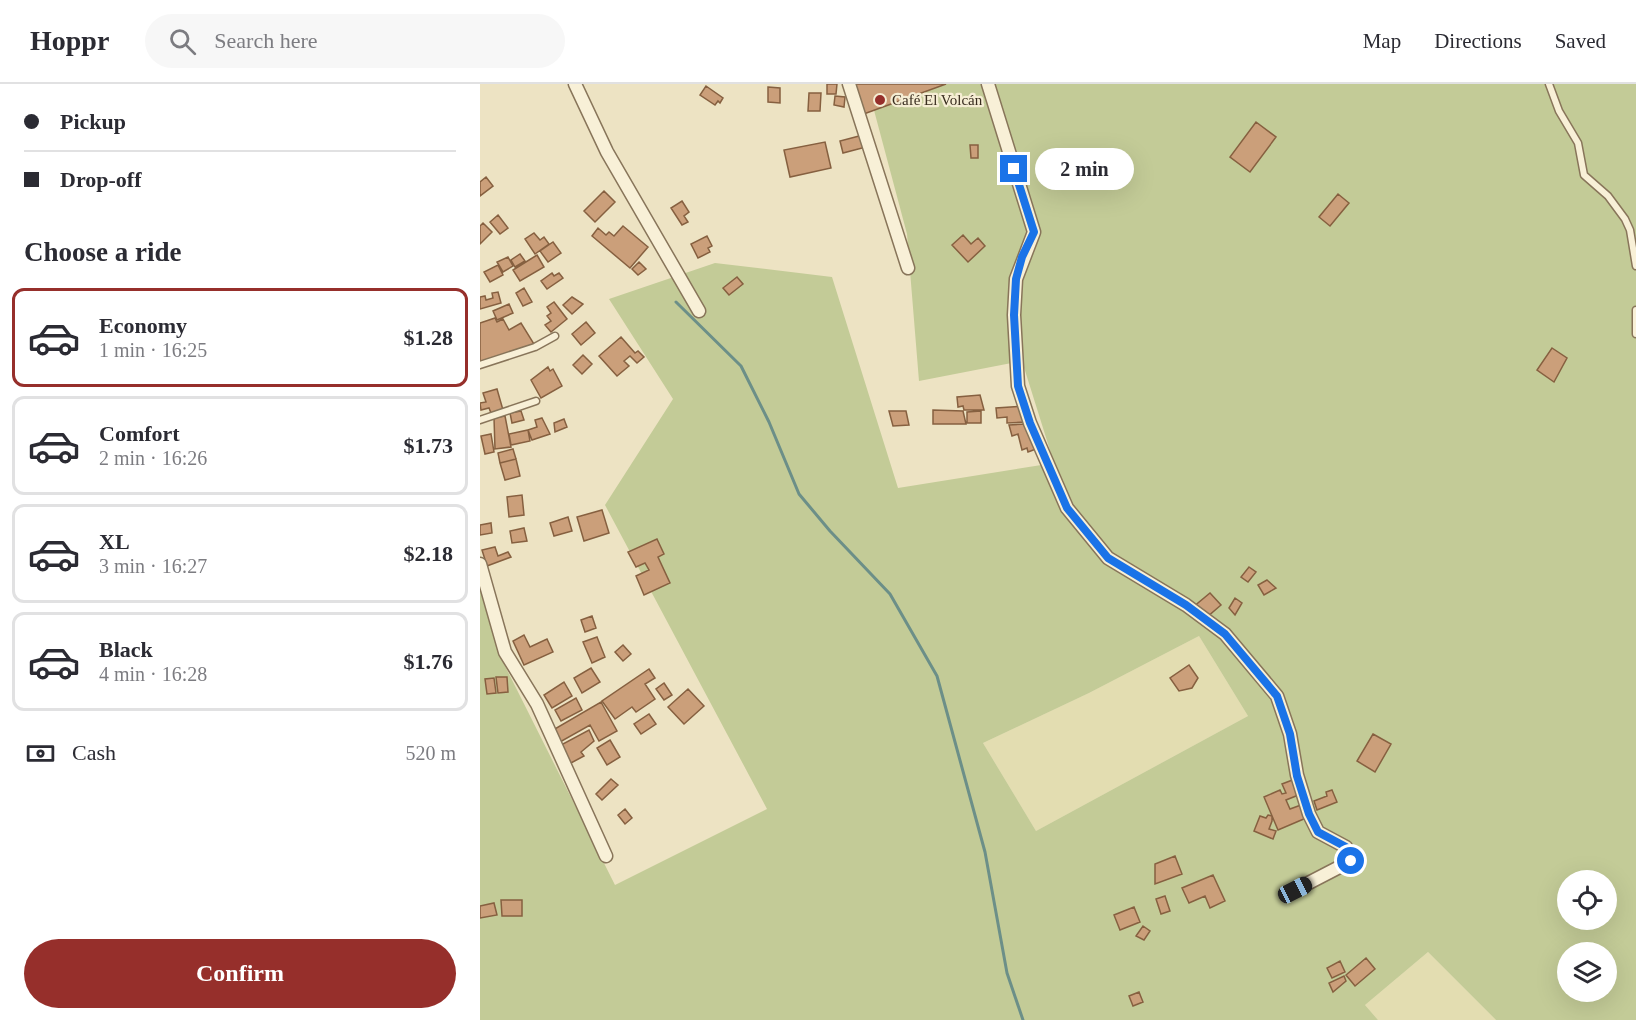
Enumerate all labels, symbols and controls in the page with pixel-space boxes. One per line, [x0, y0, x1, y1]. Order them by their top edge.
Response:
search box [145, 14, 565, 68]
text: Hoppr [30, 25, 109, 56]
icon: search [166, 25, 199, 58]
text: Search here [214, 28, 318, 53]
text: Map [1363, 29, 1401, 53]
text: Directions [1434, 29, 1522, 53]
text: Saved [1555, 29, 1606, 53]
place label: Café El Volcán [892, 92, 983, 108]
marker: Café El Volcán [873, 93, 887, 107]
text: Pickup [60, 109, 126, 134]
callout: 2 min [1035, 148, 1134, 190]
route end [1000, 155, 1027, 182]
text: 2 min [1060, 158, 1109, 180]
text: Drop-off [60, 167, 141, 192]
text: Choose a ride [24, 237, 182, 267]
icon: car [27, 311, 81, 365]
text: Economy [99, 313, 187, 338]
text: $1.28 [404, 325, 453, 350]
text: 1 min · 16:25 [99, 339, 207, 361]
icon: car [27, 419, 81, 473]
text: Comfort [99, 421, 180, 446]
text: $1.73 [404, 433, 453, 458]
text: 2 min · 16:26 [99, 447, 207, 469]
icon: car [27, 527, 81, 581]
text: XL [99, 529, 130, 554]
text: $2.18 [404, 541, 453, 566]
text: 3 min · 16:27 [99, 555, 207, 577]
icon: car [27, 635, 81, 689]
text: Black [99, 637, 153, 662]
text: $1.76 [404, 649, 453, 674]
text: 4 min · 16:28 [99, 663, 207, 685]
icon: cash [24, 737, 57, 770]
text: Cash [72, 740, 116, 765]
text: 520 m [405, 742, 456, 764]
route start [1337, 847, 1364, 874]
map controls [1557, 870, 1617, 1002]
button: locate [1557, 870, 1617, 930]
car [1275, 874, 1315, 906]
button: Confirm [24, 939, 456, 1008]
button: layers [1557, 942, 1617, 1002]

